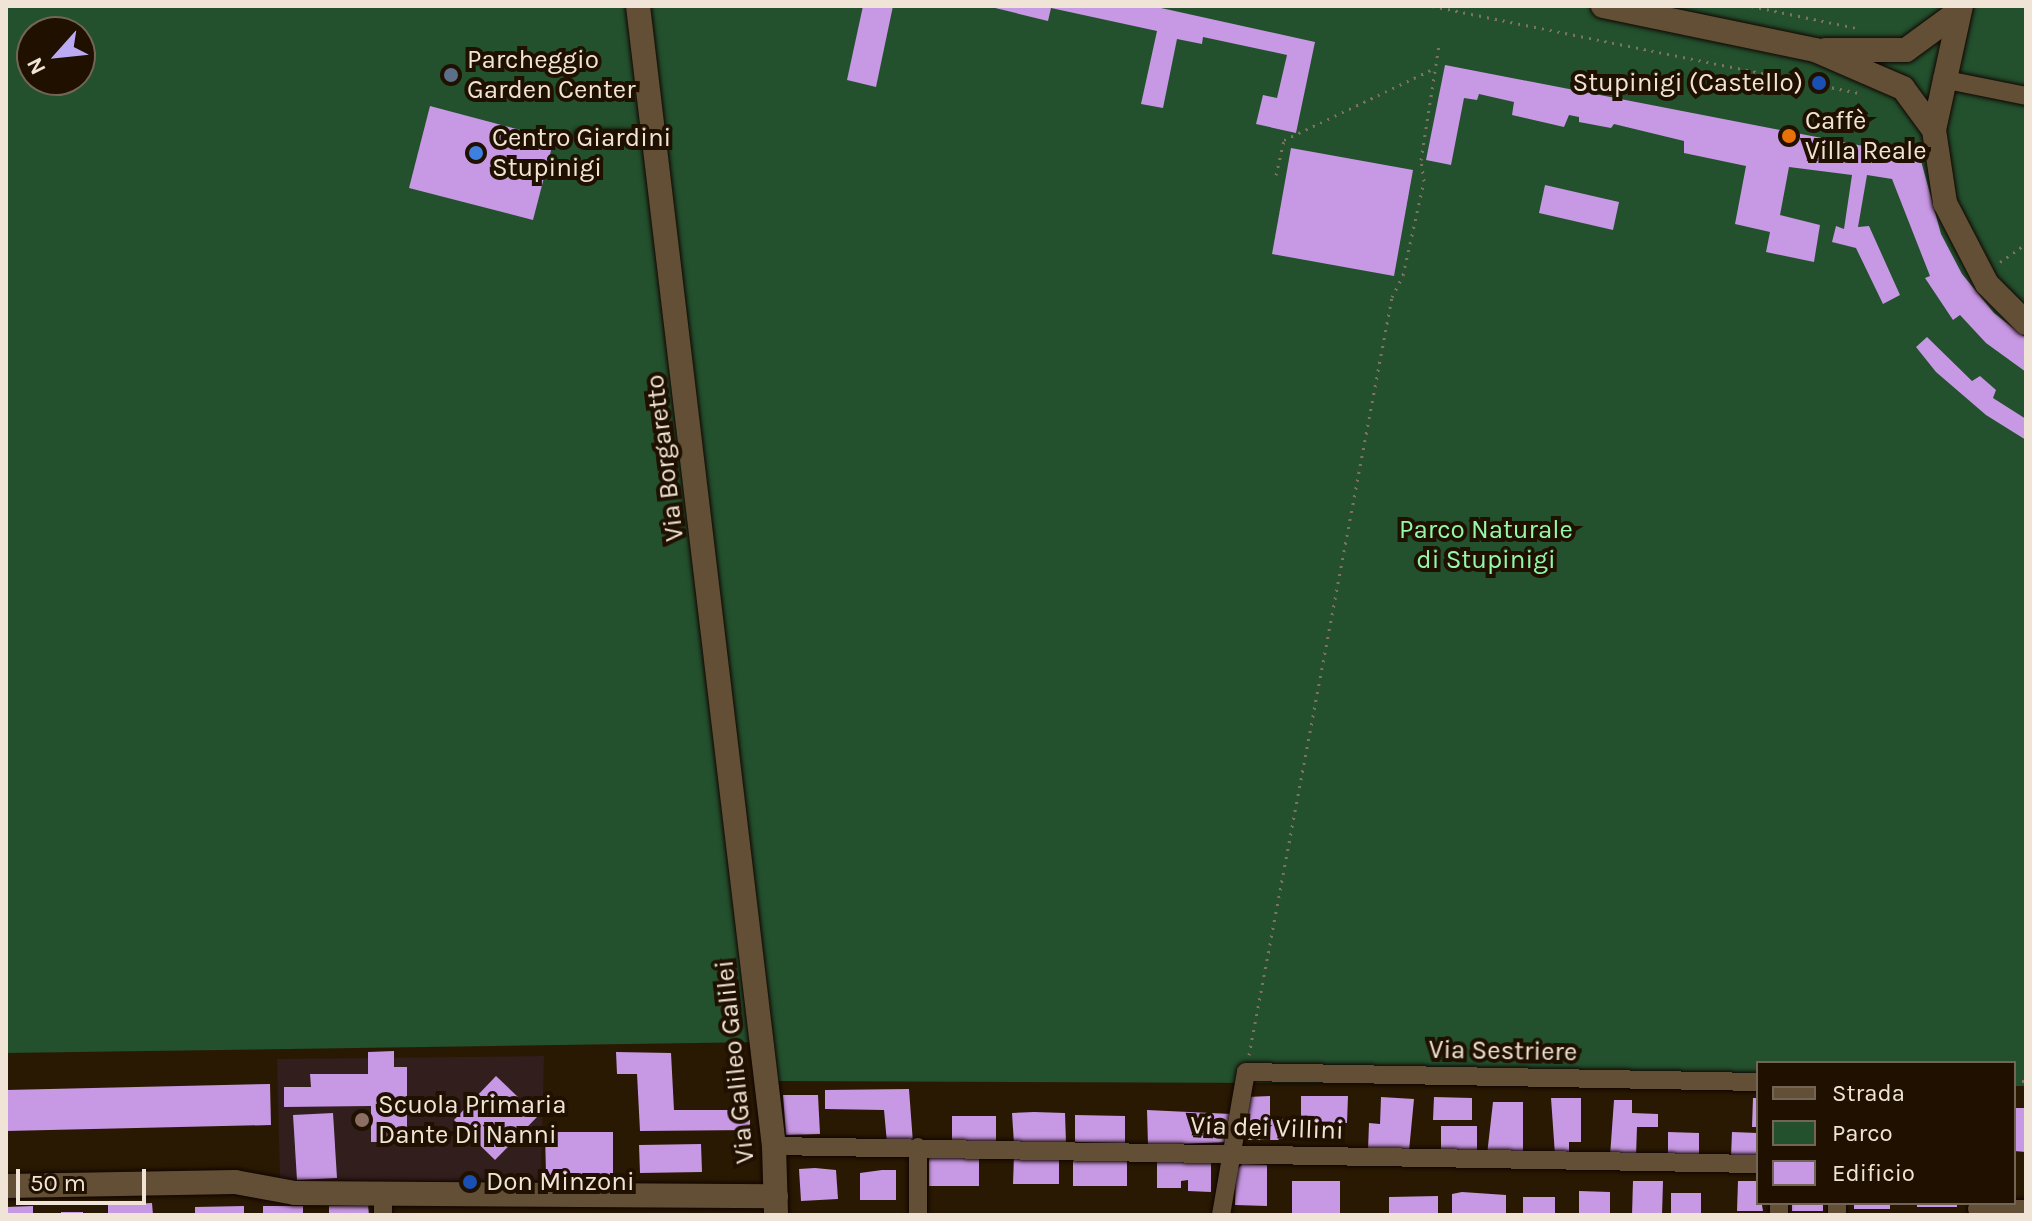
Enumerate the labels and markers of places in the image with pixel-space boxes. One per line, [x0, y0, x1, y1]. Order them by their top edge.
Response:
place label: Parcheggio Garden Center [467, 44, 636, 106]
marker: Parcheggio Garden Center [442, 66, 460, 84]
place label: Stupinigi (Castello) [1572, 67, 1803, 99]
marker: Stupinigi (Castello) [1810, 74, 1828, 92]
place label: Caffè Villa Reale [1805, 105, 1927, 166]
place label: Centro Giardini Stupinigi [492, 122, 671, 184]
marker: Caffè Villa Reale [1780, 127, 1798, 145]
marker: Centro Giardini Stupinigi [467, 144, 485, 162]
place label: Scuola Primaria Dante Di Nanni [378, 1089, 566, 1150]
marker: Scuola Primaria Dante Di Nanni [353, 1111, 371, 1129]
place label: Don Minzoni [486, 1166, 635, 1198]
marker: Don Minzoni [461, 1173, 479, 1191]

